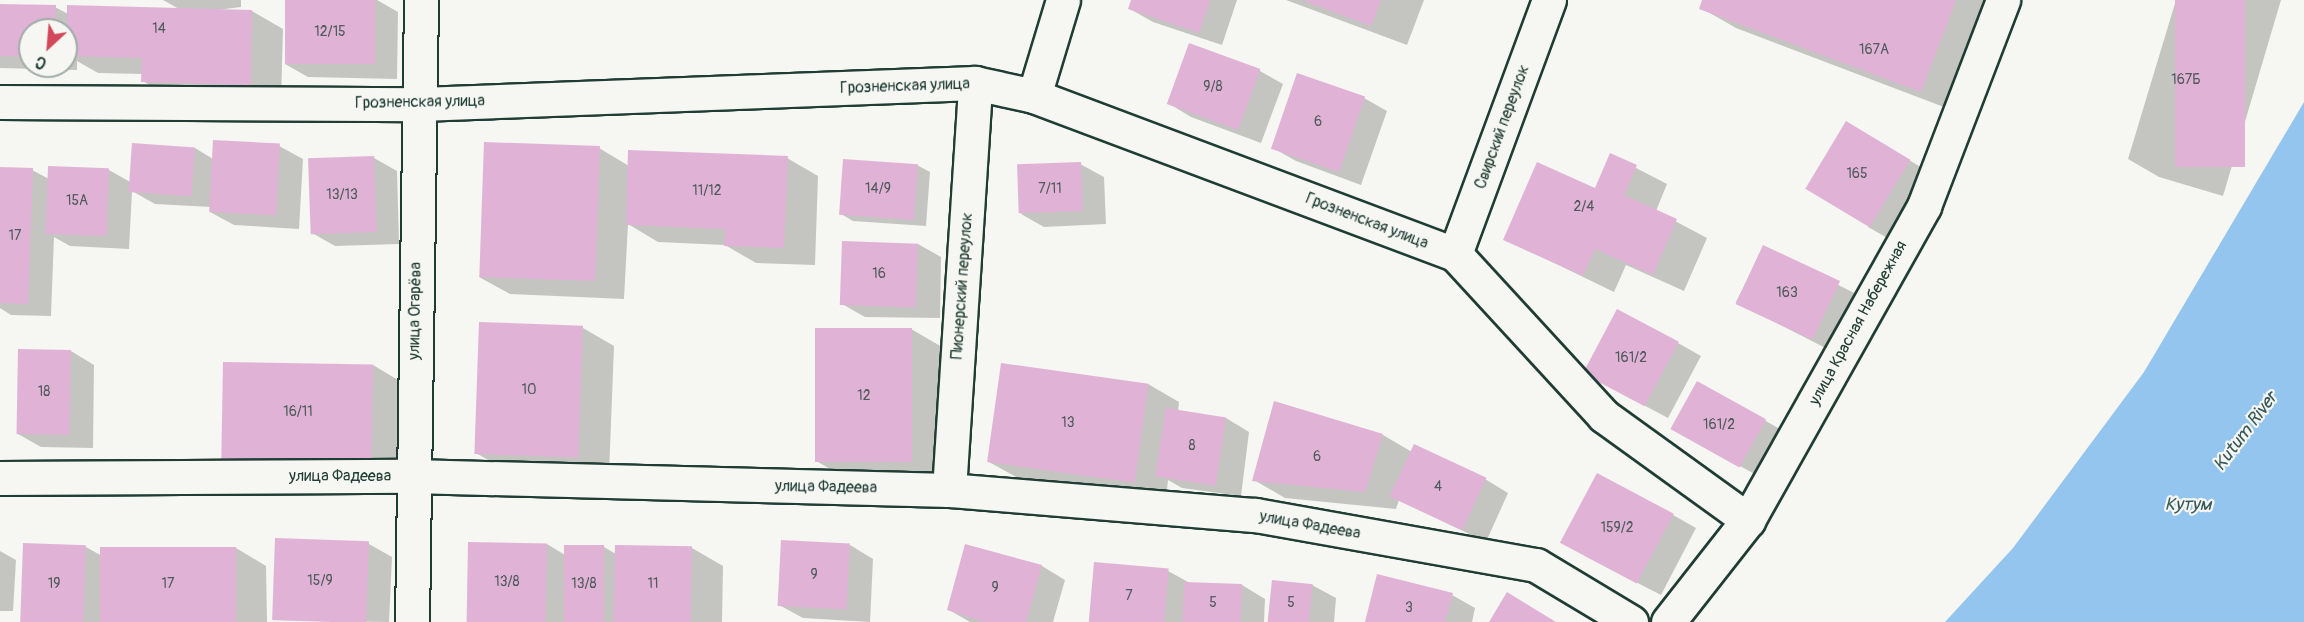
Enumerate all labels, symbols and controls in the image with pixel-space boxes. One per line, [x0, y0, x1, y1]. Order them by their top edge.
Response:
north arrow [18, 18, 78, 78]
house number: 14 [152, 21, 166, 37]
house number: 12/15 [314, 24, 346, 40]
house number: 167А [1859, 42, 1889, 58]
text: С [32, 51, 50, 74]
street label: Свирский переулок [1471, 62, 1533, 192]
house number: 167Б [2171, 72, 2201, 88]
street label: Грозненская улица [840, 74, 970, 98]
house number: 9/8 [1203, 79, 1223, 95]
street label: Грозненская улица [355, 91, 485, 113]
house number: 6 [1314, 114, 1322, 130]
house number: 165 [1846, 166, 1868, 182]
house number: 14/9 [865, 181, 891, 197]
house number: 7/11 [1038, 181, 1062, 197]
house number: 11/12 [692, 183, 722, 199]
house number: 13/13 [326, 187, 358, 203]
street label: Грозненская улица [1303, 189, 1431, 253]
house number: 15А [66, 193, 88, 209]
house number: 2/4 [1574, 199, 1594, 215]
street label: Пионерский переулок [947, 212, 977, 360]
house number: 17 [9, 228, 21, 244]
street label: улица Красная Набережная [1805, 238, 1911, 408]
street label: улица Огарёва [405, 262, 425, 360]
house number: 16 [872, 266, 886, 282]
house number: 163 [1776, 285, 1798, 301]
house number: 161/2 [1615, 350, 1647, 366]
house number: 10 [521, 382, 537, 398]
house number: 18 [38, 384, 50, 400]
house number: 12 [857, 388, 871, 404]
water label: Kutum River [2209, 388, 2283, 476]
house number: 16/11 [283, 404, 313, 420]
house number: 13 [1061, 415, 1075, 431]
house number: 161/2 [1703, 417, 1735, 433]
house number: 8 [1188, 438, 1196, 454]
house number: 6 [1313, 449, 1321, 465]
street label: улица Фадеева [289, 466, 391, 486]
street label: улица Фадеева [775, 477, 877, 497]
house number: 4 [1434, 479, 1442, 495]
water label: Кутум [2165, 494, 2211, 516]
street label: улица Фадеева [1258, 507, 1362, 543]
house number: 159/2 [1600, 520, 1634, 536]
house number: 9 [810, 567, 818, 583]
house number: 15/9 [307, 573, 333, 589]
house number: 13/8 [494, 574, 520, 590]
house number: 19 [48, 576, 60, 592]
house number: 17 [162, 576, 174, 592]
house number: 13/8 [571, 576, 597, 592]
house number: 11 [648, 576, 658, 592]
house number: 9 [991, 580, 999, 596]
house number: 7 [1125, 588, 1133, 604]
house number: 5 [1209, 595, 1217, 611]
house number: 5 [1287, 595, 1295, 611]
house number: 3 [1405, 600, 1413, 616]

